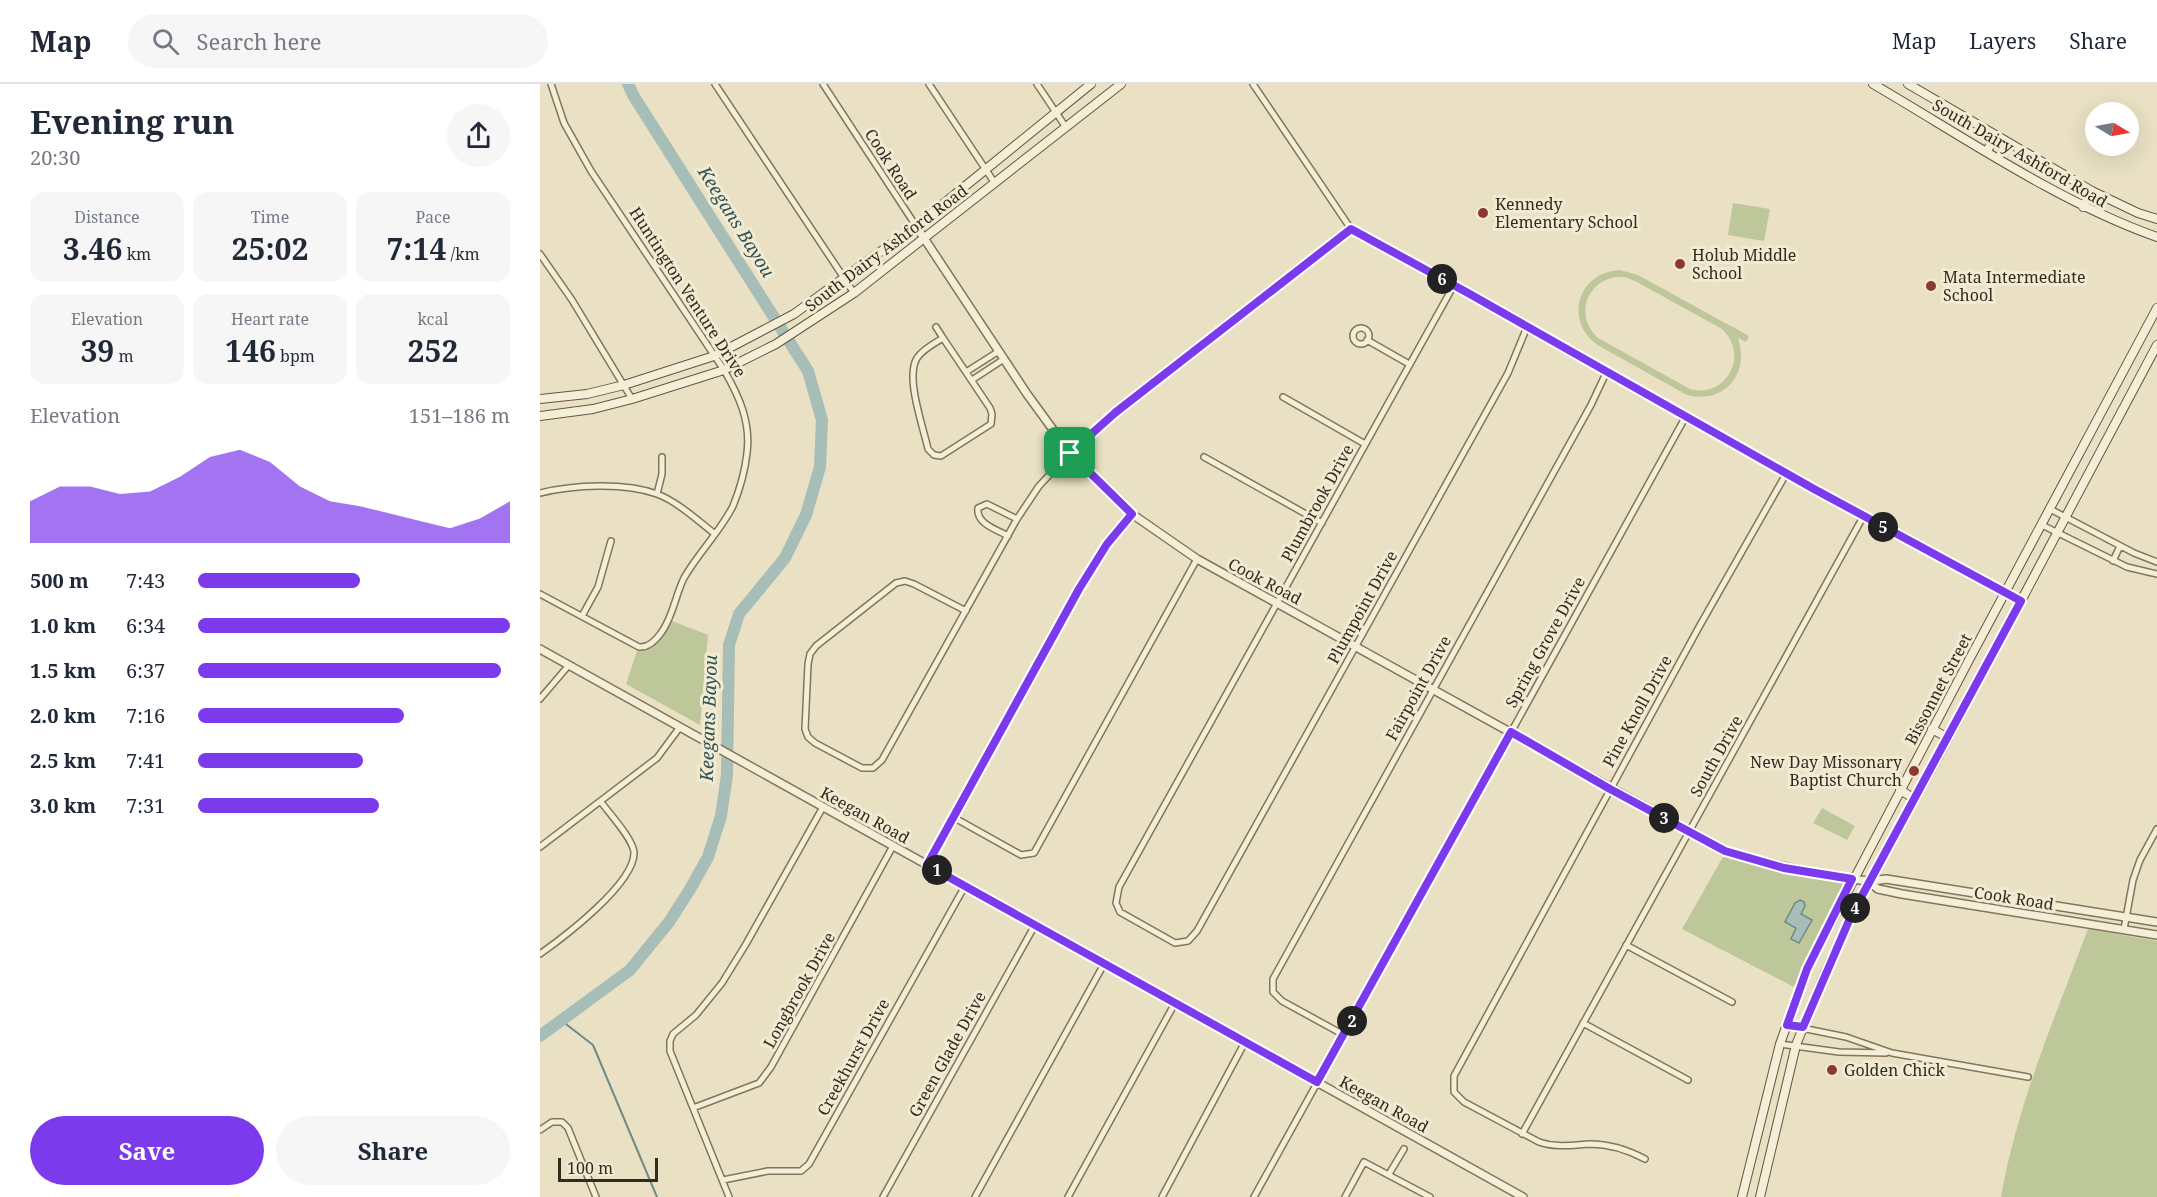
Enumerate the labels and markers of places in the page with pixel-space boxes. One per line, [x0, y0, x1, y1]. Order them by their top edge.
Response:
place label: Kennedy Elementary School [1495, 193, 1638, 233]
marker: Kennedy Elementary School [1476, 206, 1490, 220]
place label: Holub Middle School [1692, 244, 1796, 284]
marker: Holub Middle School [1673, 257, 1687, 271]
pin: 6 [1427, 264, 1457, 294]
place label: Mata Intermediate School [1943, 266, 2086, 306]
marker: Mata Intermediate School [1924, 279, 1938, 293]
pin [1044, 427, 1095, 478]
pin: 5 [1868, 512, 1898, 542]
place label: New Day Missonary Baptist Church [1750, 751, 1903, 791]
marker: New Day Missonary Baptist Church [1907, 764, 1921, 778]
pin: 3 [1649, 803, 1679, 833]
pin: 1 [922, 855, 952, 885]
pin: 4 [1840, 893, 1870, 923]
pin: 2 [1337, 1006, 1367, 1036]
place label: Golden Chick [1844, 1059, 1945, 1081]
marker: Golden Chick [1825, 1063, 1839, 1077]

